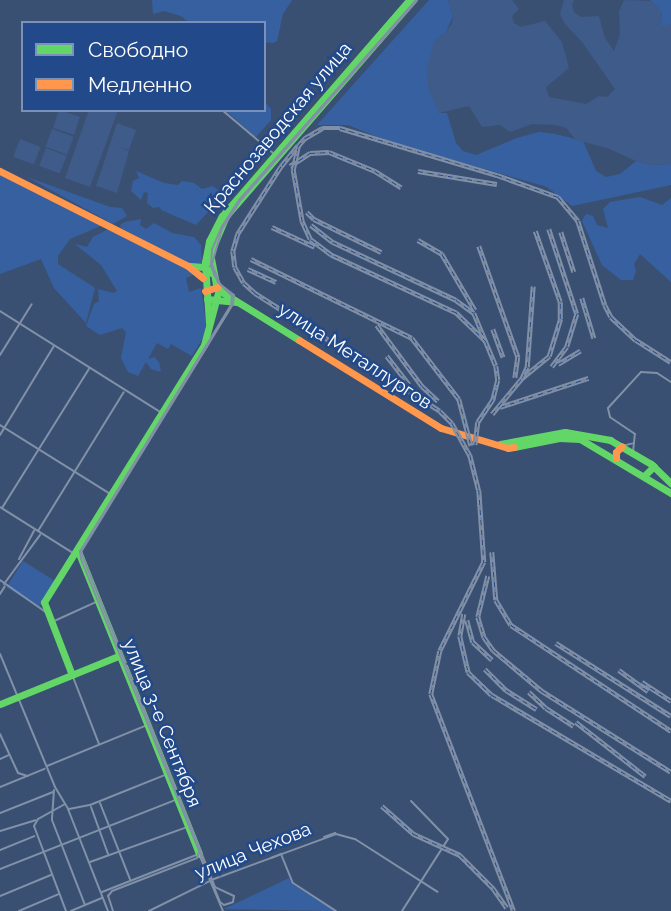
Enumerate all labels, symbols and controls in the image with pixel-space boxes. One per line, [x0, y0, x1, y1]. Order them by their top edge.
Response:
legend [21, 21, 266, 112]
text: Свободно [88, 37, 188, 62]
street label: Краснозаводская улица [199, 37, 357, 219]
text: Медленно [88, 72, 192, 97]
street label: улица Металлургов [274, 298, 436, 414]
street label: улица 3-е Сентября [118, 635, 206, 811]
street label: улица Чехова [192, 817, 314, 885]

